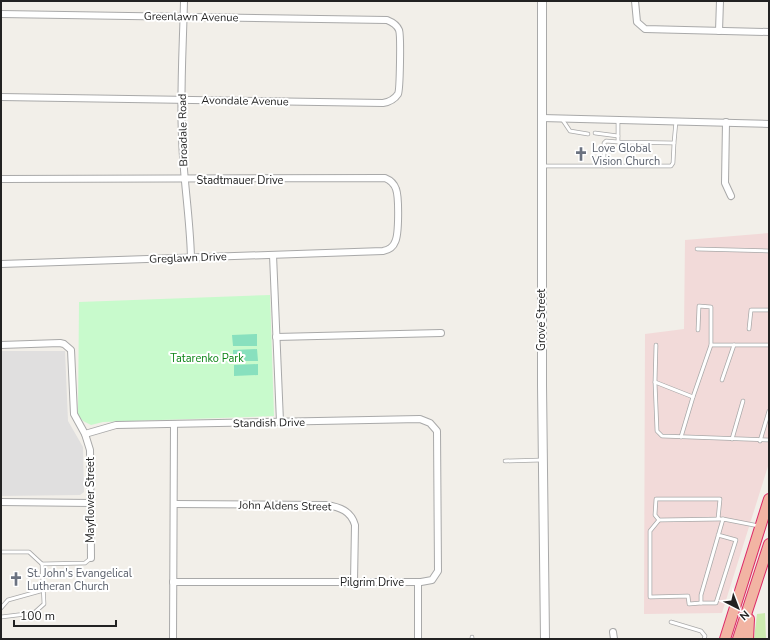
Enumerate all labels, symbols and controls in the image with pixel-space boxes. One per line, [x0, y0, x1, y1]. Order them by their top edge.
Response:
street label: Greenlawn Avenue [144, 9, 239, 25]
street label: Broadale Road [175, 93, 191, 167]
street label: Avondale Avenue [201, 93, 289, 109]
place label: Love Global Vision Church [591, 141, 660, 169]
church icon: Love Global Vision Church [573, 146, 589, 162]
street label: Stadtmauer Drive [197, 173, 284, 188]
street label: Greglawn Drive [149, 249, 227, 267]
street label: Grove Street [534, 289, 549, 351]
park label: Tatarenko Park [170, 351, 244, 366]
street label: Standish Drive [233, 415, 305, 431]
street label: Mayflower Street [83, 457, 98, 543]
street label: John Aldens Street [237, 498, 332, 514]
place label: St. John's Evangelical Lutheran Church [27, 566, 133, 594]
church icon: St. John's Evangelical Lutheran Church [8, 571, 24, 587]
street label: Pilgrim Drive [340, 575, 404, 590]
north arrow [718, 588, 758, 628]
scale bar [14, 602, 116, 628]
text: N [736, 607, 752, 623]
text: 100 m [20, 608, 55, 624]

